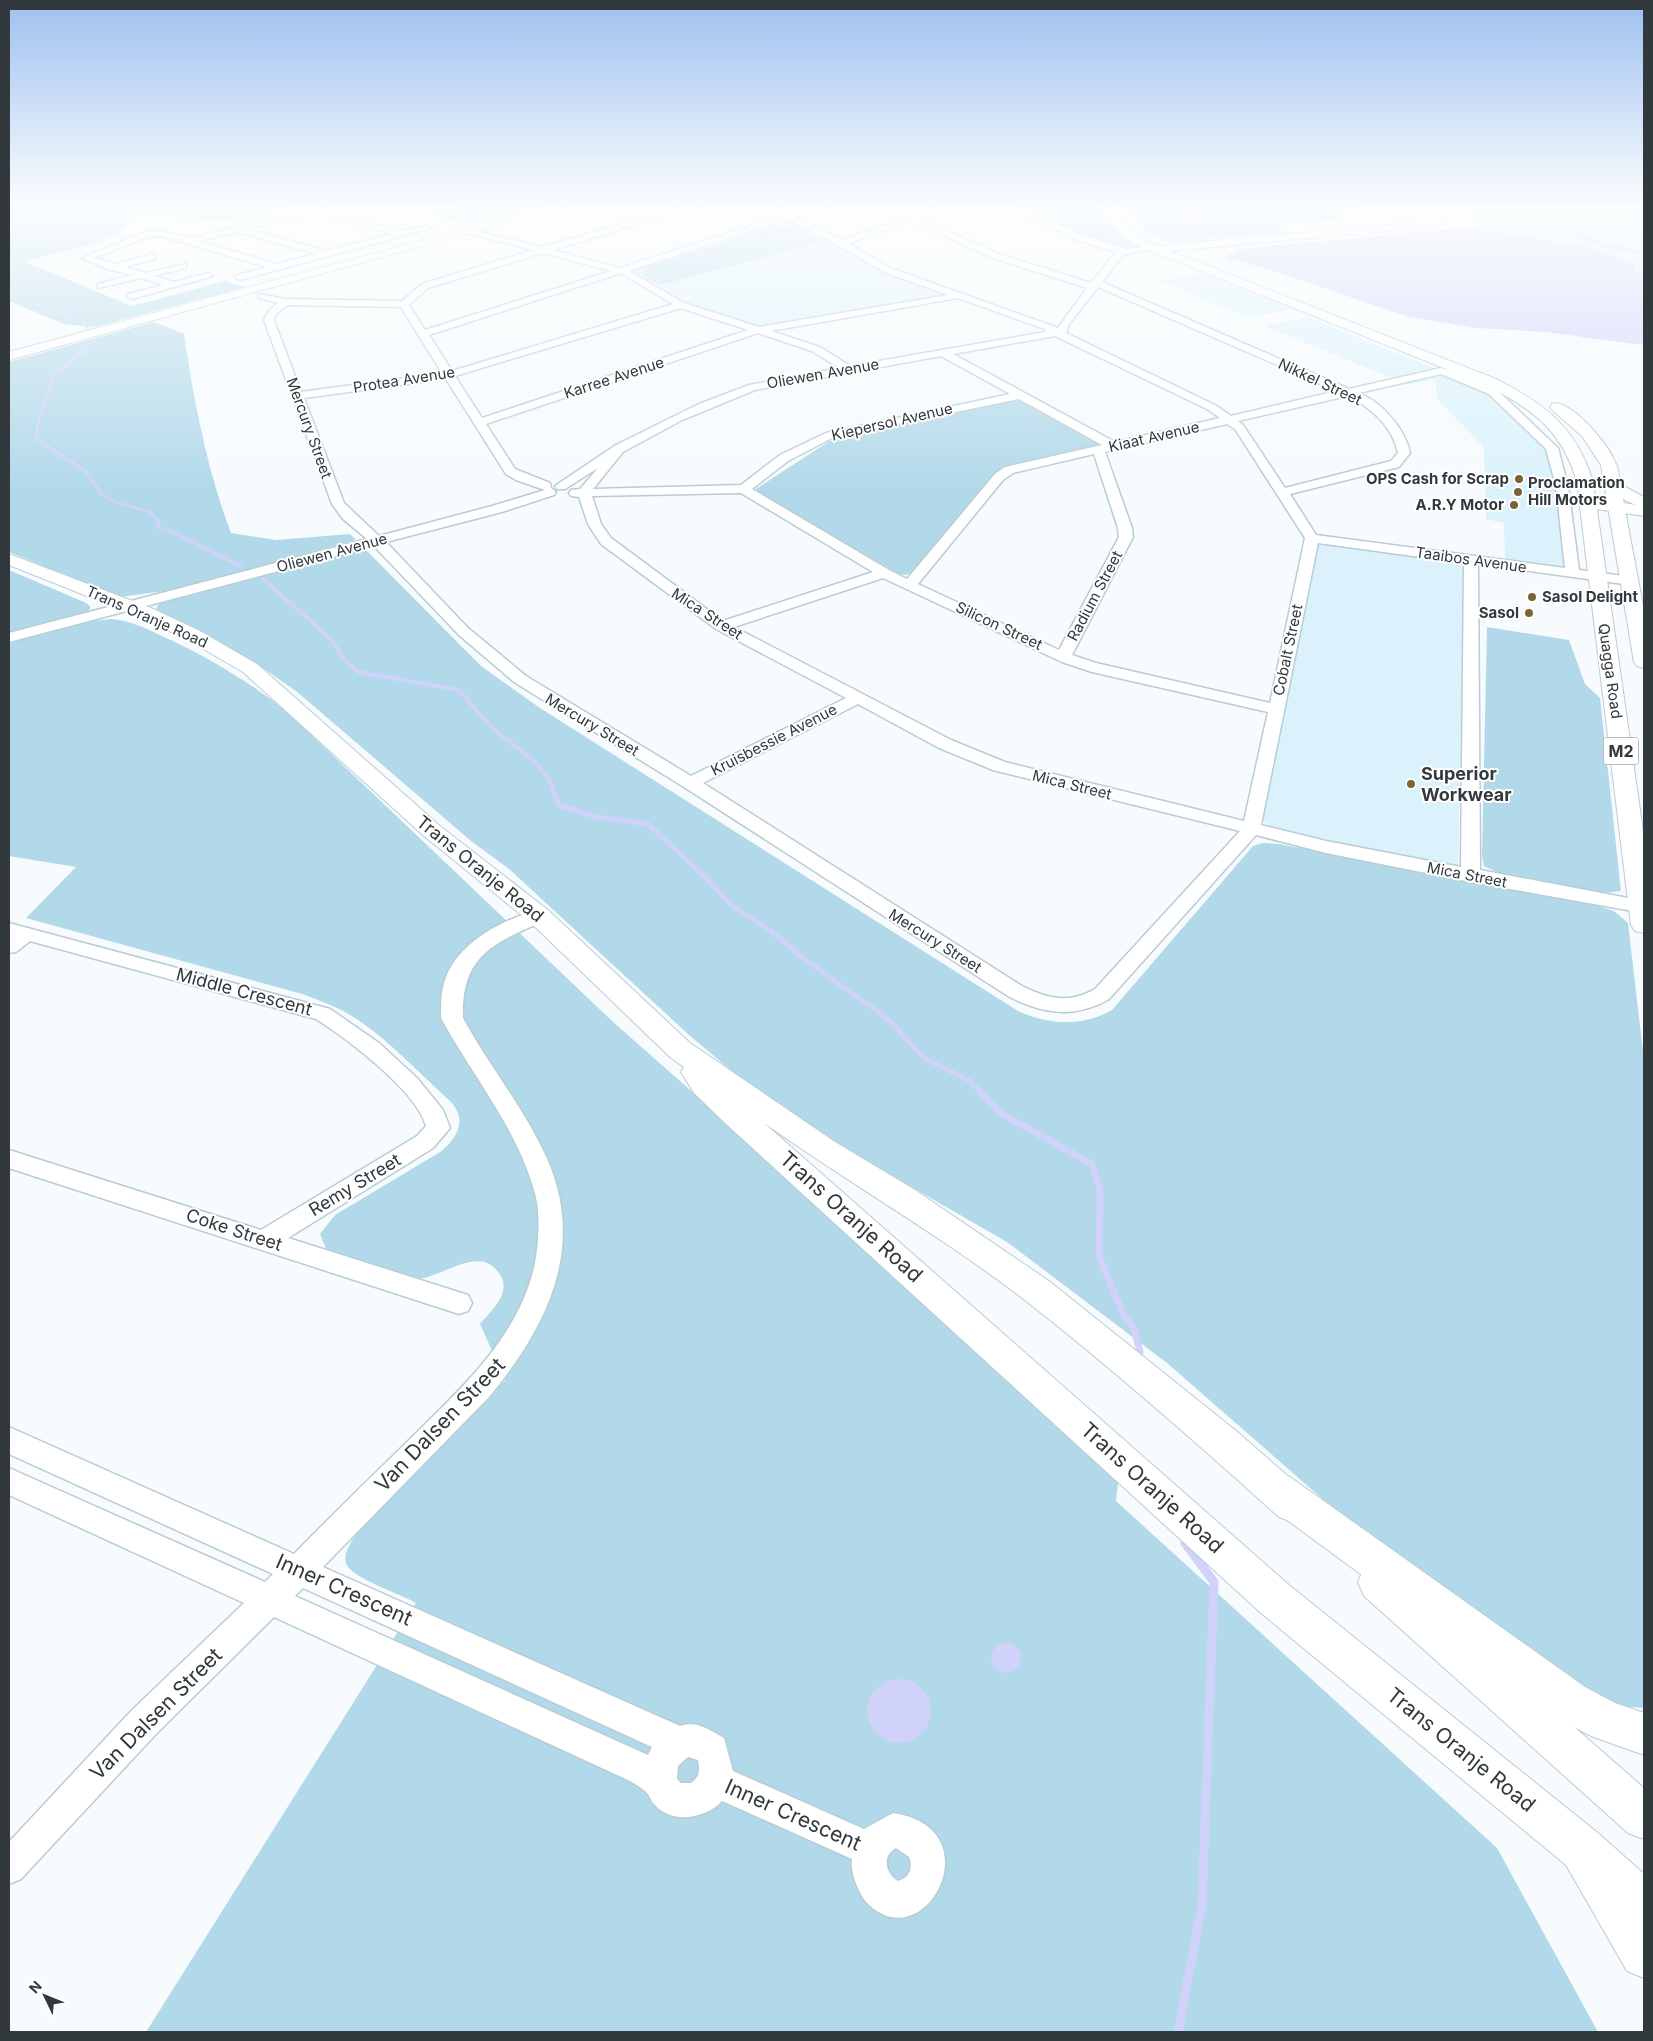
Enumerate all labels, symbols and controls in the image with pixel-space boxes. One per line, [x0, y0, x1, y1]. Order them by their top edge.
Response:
street label: Karree Avenue [561, 352, 666, 403]
street label: Oliewen Avenue [765, 354, 881, 393]
street label: Nikkel Street [1275, 354, 1365, 409]
street label: Protea Avenue [352, 362, 456, 397]
street label: Mercury Street [282, 375, 337, 481]
street label: Kiepersol Avenue [829, 398, 954, 445]
street label: Kiaat Avenue [1107, 417, 1201, 456]
place label: OPS Cash for Scrap [1366, 469, 1509, 488]
marker: OPS Cash for Scrap [1513, 473, 1525, 485]
place label: Proclamation Hill Motors [1528, 473, 1625, 509]
marker: Proclamation Hill Motors [1512, 486, 1524, 498]
place label: A.R.Y Motor [1416, 495, 1504, 514]
marker: A.R.Y Motor [1508, 499, 1520, 511]
street label: Oliewen Avenue [274, 529, 389, 576]
street label: Taaibos Avenue [1414, 542, 1528, 577]
street label: Radium Street [1063, 547, 1126, 644]
street label: Trans Oranje Road [83, 581, 211, 652]
street label: Mica Street [668, 584, 746, 644]
place label: Sasol Delight [1542, 587, 1638, 606]
marker: Sasol Delight [1526, 591, 1538, 603]
street label: Silicon Street [953, 597, 1046, 654]
street label: Cobalt Street [1269, 602, 1306, 697]
place label: Sasol [1479, 603, 1519, 622]
marker: Sasol [1523, 607, 1535, 619]
street label: Quagga Road [1594, 622, 1627, 720]
street label: Mercury Street [542, 689, 643, 760]
street label: Kruisbessie Avenue [707, 699, 840, 780]
road number: M2 [1604, 738, 1638, 764]
place label: Superior Workwear [1421, 763, 1512, 805]
street label: Mica Street [1031, 766, 1114, 804]
marker: Superior Workwear [1405, 778, 1417, 790]
street label: Trans Oranje Road [413, 811, 548, 926]
street label: Mica Street [1426, 857, 1509, 892]
street label: Mercury Street [885, 904, 985, 977]
street label: Middle Crescent [174, 963, 314, 1020]
street label: Trans Oranje Road [775, 1146, 928, 1287]
street label: Remy Street [305, 1149, 405, 1220]
street label: Coke Street [183, 1204, 285, 1255]
street label: Van Dalsen Street [369, 1352, 510, 1497]
street label: Trans Oranje Road [1076, 1417, 1229, 1558]
street label: Inner Crescent [272, 1548, 416, 1631]
street label: Van Dalsen Street [84, 1642, 227, 1785]
street label: Trans Oranje Road [1382, 1682, 1540, 1817]
street label: Inner Crescent [721, 1773, 865, 1856]
north arrow [20, 1971, 70, 2021]
text: N [25, 1977, 45, 1996]

